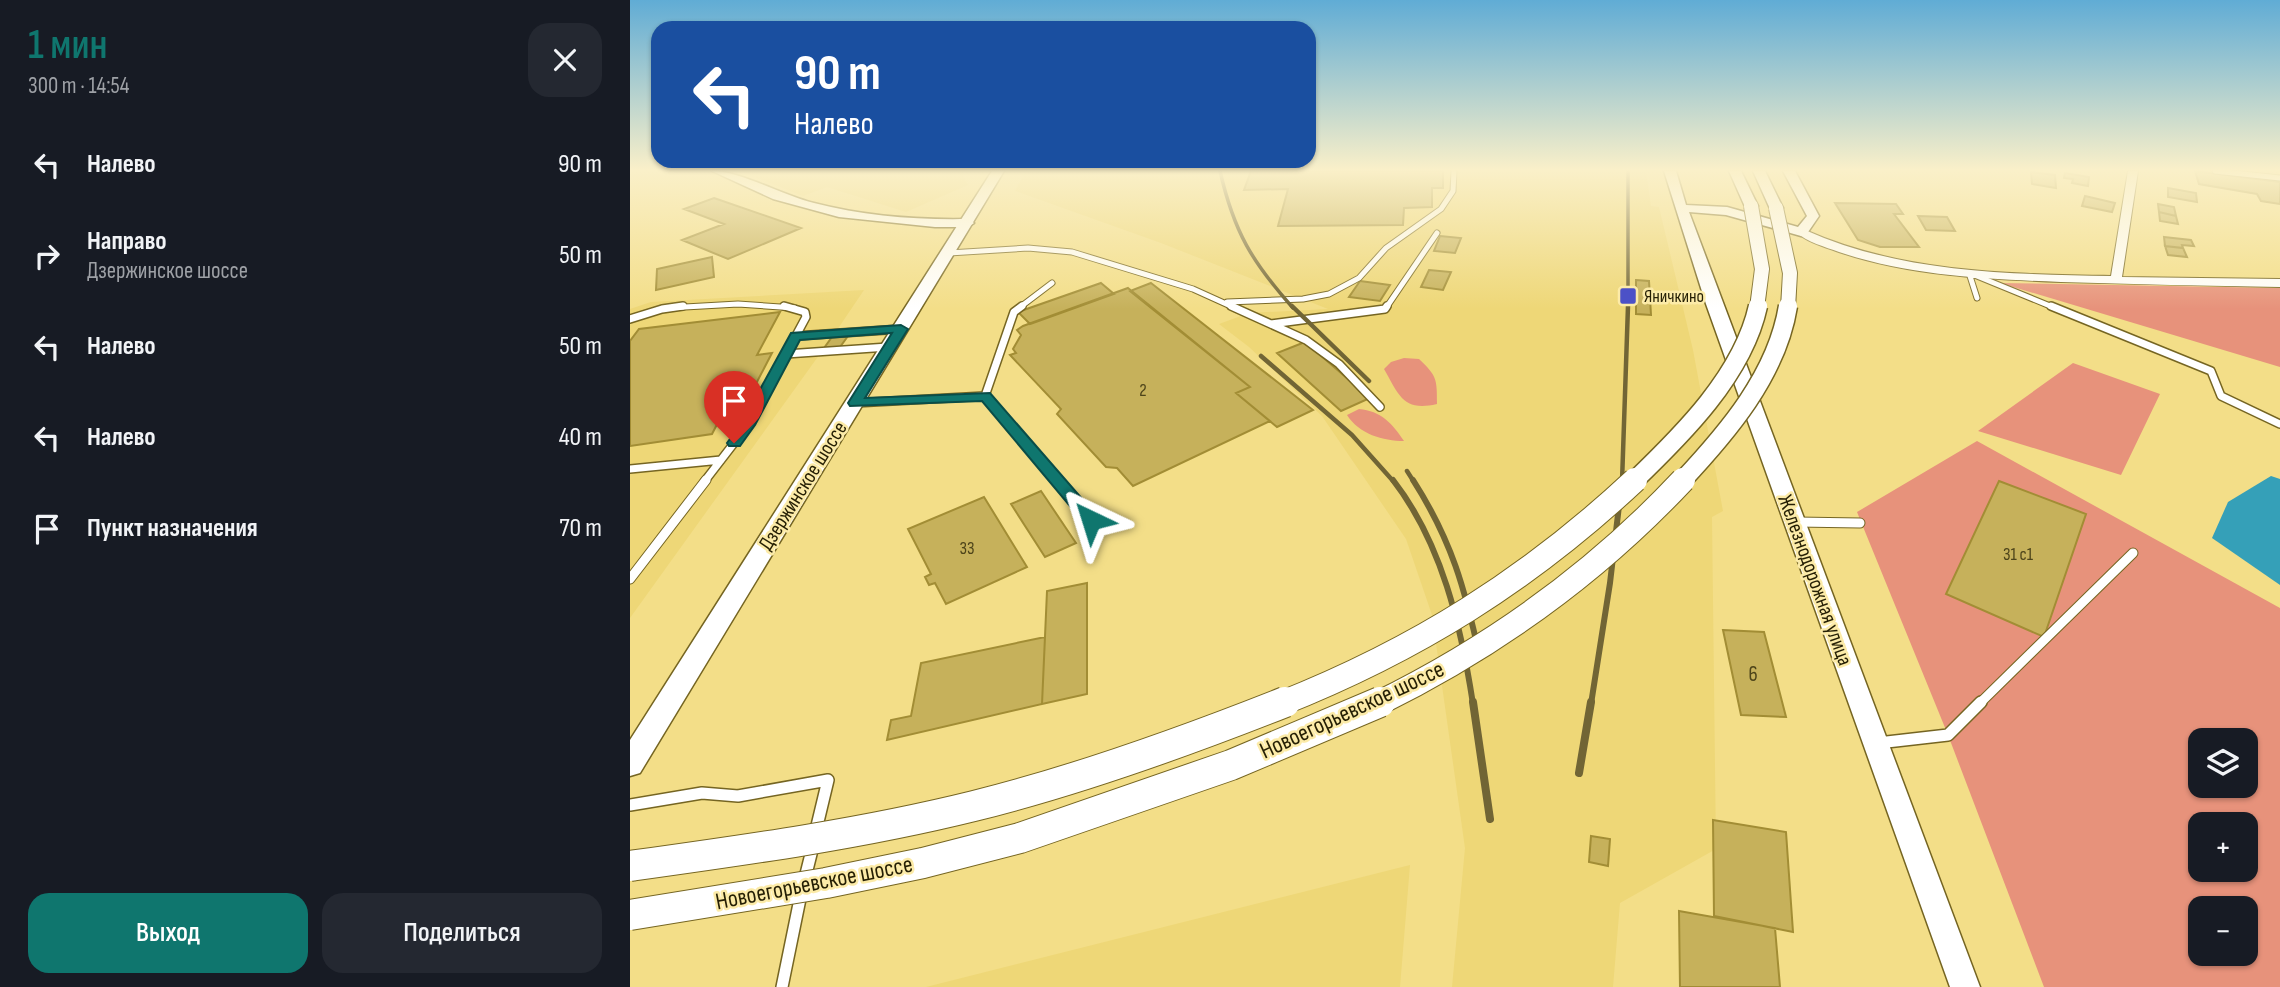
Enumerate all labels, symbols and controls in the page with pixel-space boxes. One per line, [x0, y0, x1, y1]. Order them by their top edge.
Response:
text: 1 мин [28, 20, 108, 71]
button: close [528, 23, 602, 97]
text: 90 m [794, 45, 881, 104]
icon: left [679, 49, 770, 140]
text: 300 m · 14:54 [28, 72, 129, 100]
text: Налево [794, 105, 874, 144]
icon: left [28, 146, 66, 184]
text: Налево [87, 149, 156, 180]
text: 90 m [558, 149, 602, 180]
text: Направо [87, 226, 166, 257]
icon: right [28, 237, 66, 275]
text: 50 m [559, 240, 602, 271]
text: Дзержинское шоссе [87, 257, 248, 285]
marker: Яничкино [1618, 286, 1638, 306]
place label: Яничкино [1644, 286, 1704, 307]
icon: left [28, 328, 66, 366]
text: Налево [87, 331, 156, 362]
text: 50 m [559, 331, 602, 362]
pin [704, 371, 764, 443]
house number: 2 [1139, 380, 1147, 401]
icon: arrive [715, 382, 753, 420]
street label: Дзержинское шоссе [753, 417, 853, 555]
icon: left [28, 419, 66, 457]
text: Налево [87, 422, 156, 453]
text: 40 m [559, 422, 602, 453]
position arrow [1054, 483, 1128, 557]
street label: Железнодорожная улица [1772, 491, 1858, 669]
icon: arrive [28, 510, 66, 548]
text: Пункт назначения [87, 513, 258, 544]
text: 70 m [559, 513, 602, 544]
house number: 33 [959, 538, 975, 559]
house number: 31 с1 [2003, 544, 2034, 565]
street label: Новоегорьевское шоссе [1255, 655, 1449, 765]
house number: 6 [1748, 662, 1758, 687]
map controls [2188, 728, 2258, 966]
button: layers [2188, 728, 2258, 798]
button: + [2188, 812, 2258, 882]
street label: Новоегорьевское шоссе [713, 850, 915, 916]
button: Выход [28, 893, 308, 973]
button: Поделиться [322, 893, 602, 973]
button: − [2188, 896, 2258, 966]

